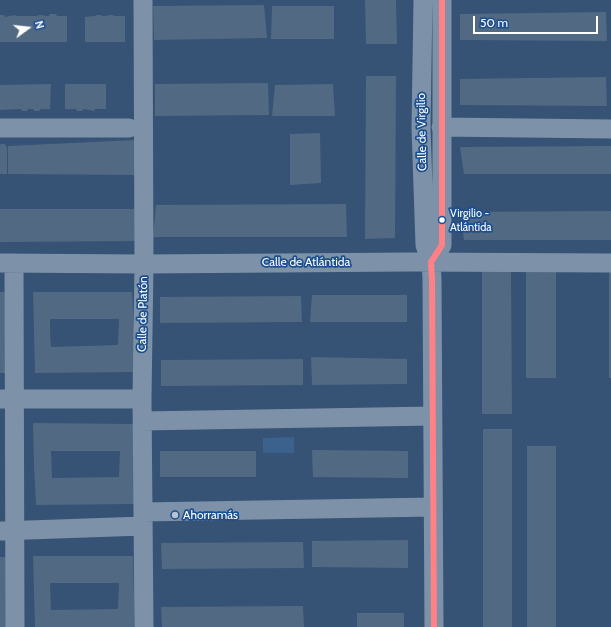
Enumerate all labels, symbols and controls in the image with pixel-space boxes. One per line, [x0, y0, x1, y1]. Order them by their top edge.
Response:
north arrow [8, 8, 48, 48]
scale bar [475, 8, 600, 34]
text: 50 m [480, 15, 508, 30]
text: N [32, 19, 47, 30]
street label: Calle de Virgilio [414, 93, 430, 171]
place label: Virgilio - Atlántida [450, 207, 492, 233]
marker: Virgilio - Atlántida [437, 215, 447, 225]
street label: Calle de Atlántida [262, 255, 350, 269]
street label: Calle de Platón [135, 276, 151, 352]
place label: Ahorramás [183, 508, 238, 522]
marker: Ahorramás [170, 510, 180, 520]

